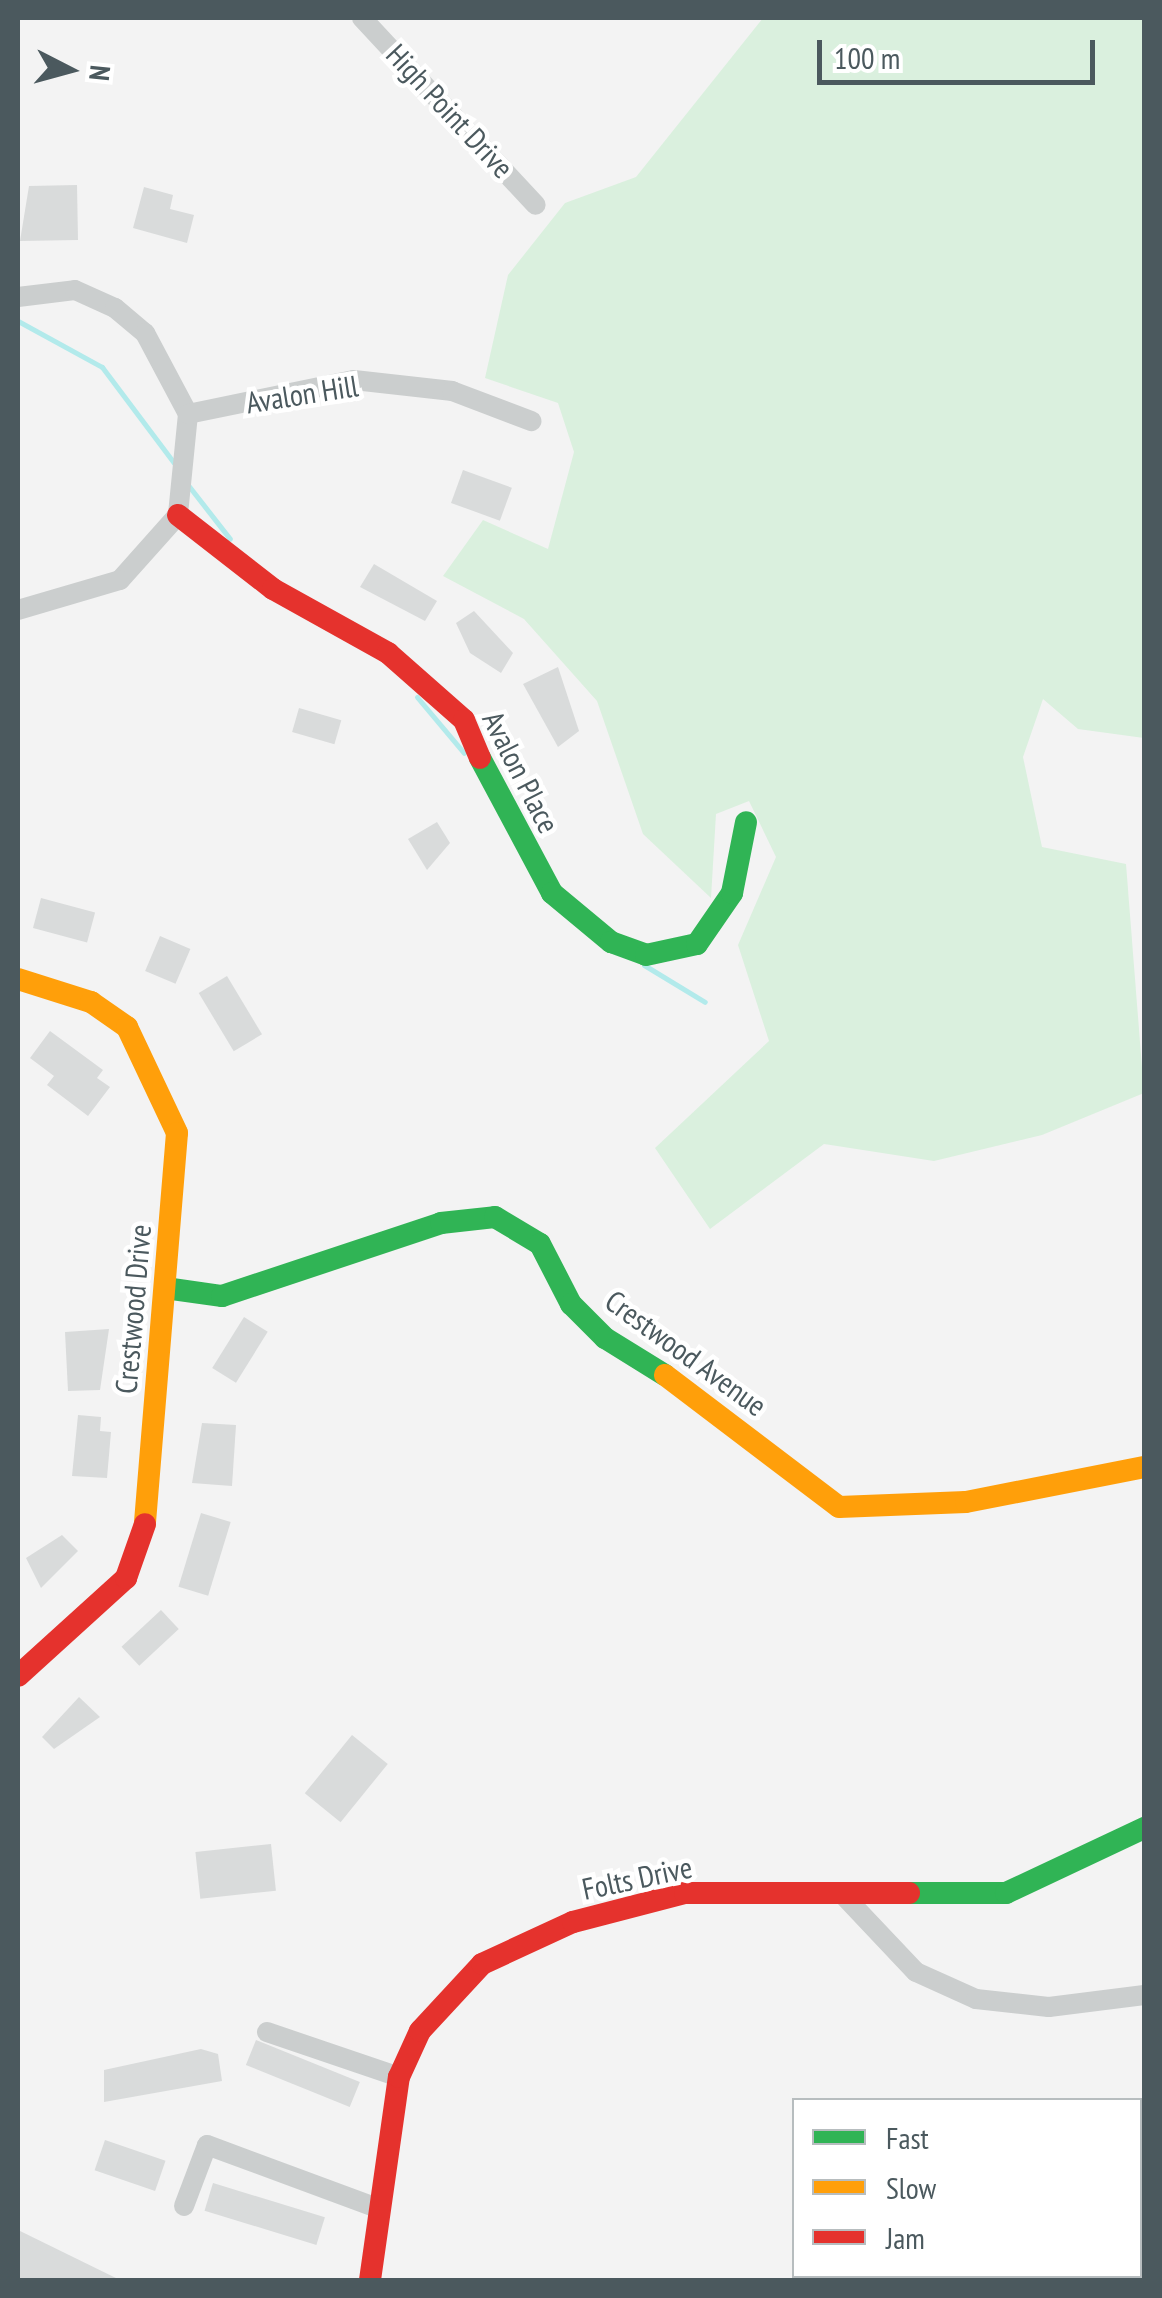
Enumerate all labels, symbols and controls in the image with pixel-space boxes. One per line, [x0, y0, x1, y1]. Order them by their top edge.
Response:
north arrow [20, 20, 120, 120]
scale bar [822, 20, 1100, 82]
street label: High Point Drive [379, 37, 521, 185]
text: 100 m [834, 38, 900, 77]
text: N [81, 64, 120, 83]
street label: Avalon Hill [243, 367, 361, 421]
street label: Avalon Place [475, 705, 567, 839]
street label: Crestwood Drive [108, 1223, 158, 1395]
street label: Crestwood Avenue [598, 1282, 774, 1424]
street label: Folts Drive [579, 1849, 695, 1907]
legend [792, 2098, 1142, 2278]
text: Fast [886, 2118, 929, 2157]
text: Slow [886, 2168, 936, 2207]
text: Jam [886, 2218, 925, 2257]

